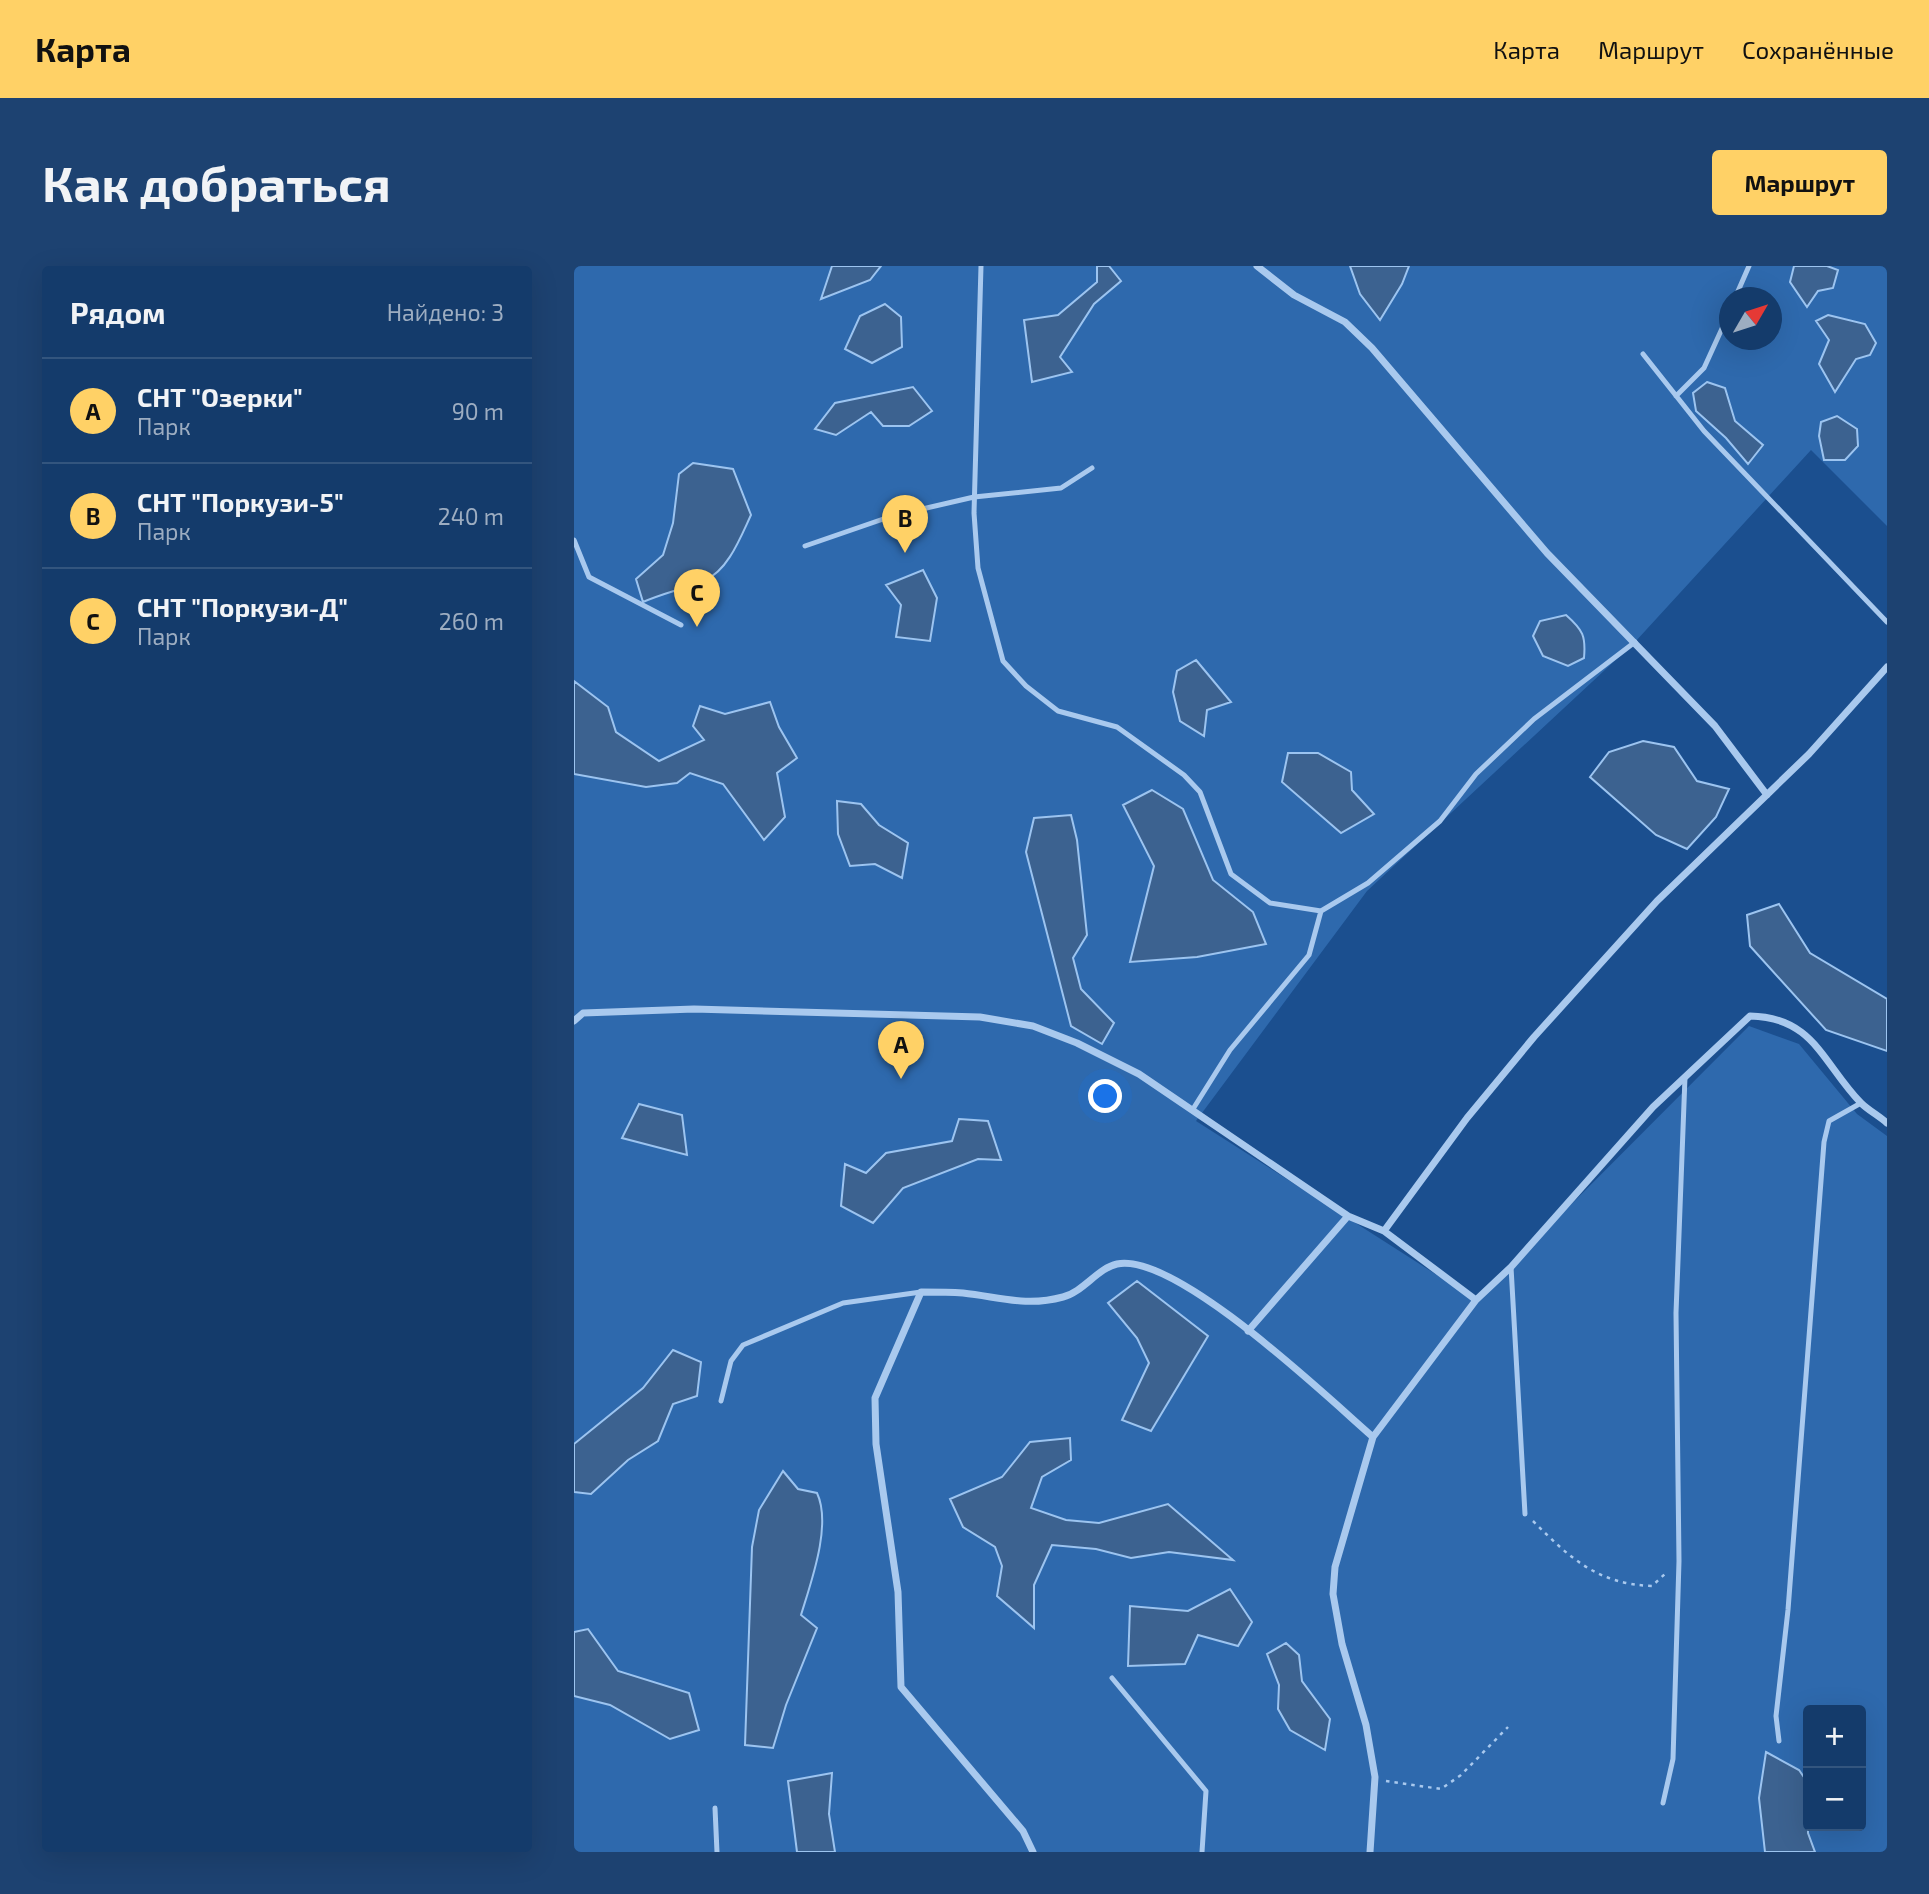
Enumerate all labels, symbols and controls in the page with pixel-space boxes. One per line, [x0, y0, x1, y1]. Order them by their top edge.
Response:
text: Карта [35, 29, 131, 69]
text: Карта [1493, 35, 1560, 64]
text: Маршрут [1598, 35, 1704, 64]
text: Сохранённые [1742, 35, 1894, 64]
button: Маршрут [1712, 150, 1887, 215]
text: Как добраться [42, 153, 391, 212]
north arrow [1719, 287, 1782, 350]
text: Рядом [70, 294, 166, 330]
text: Найдено: 3 [387, 298, 504, 326]
text: СНТ "Озерки" [137, 381, 303, 412]
text: A [85, 397, 101, 425]
text: 90 m [452, 397, 504, 425]
text: Парк [137, 412, 191, 440]
text: СНТ "Поркузи-5" [137, 486, 344, 517]
pin: B [882, 495, 928, 553]
text: B [86, 502, 100, 530]
text: 240 m [438, 502, 504, 530]
text: Парк [137, 517, 191, 545]
pin: C [674, 569, 720, 627]
text: СНТ "Поркузи-Д" [137, 591, 348, 622]
text: C [86, 607, 100, 635]
text: 260 m [439, 607, 504, 635]
text: Парк [137, 622, 191, 650]
pin: A [878, 1021, 924, 1079]
your location [1088, 1079, 1122, 1113]
map controls [1803, 1705, 1866, 1831]
button: + [1803, 1705, 1866, 1768]
button: − [1803, 1768, 1866, 1831]

